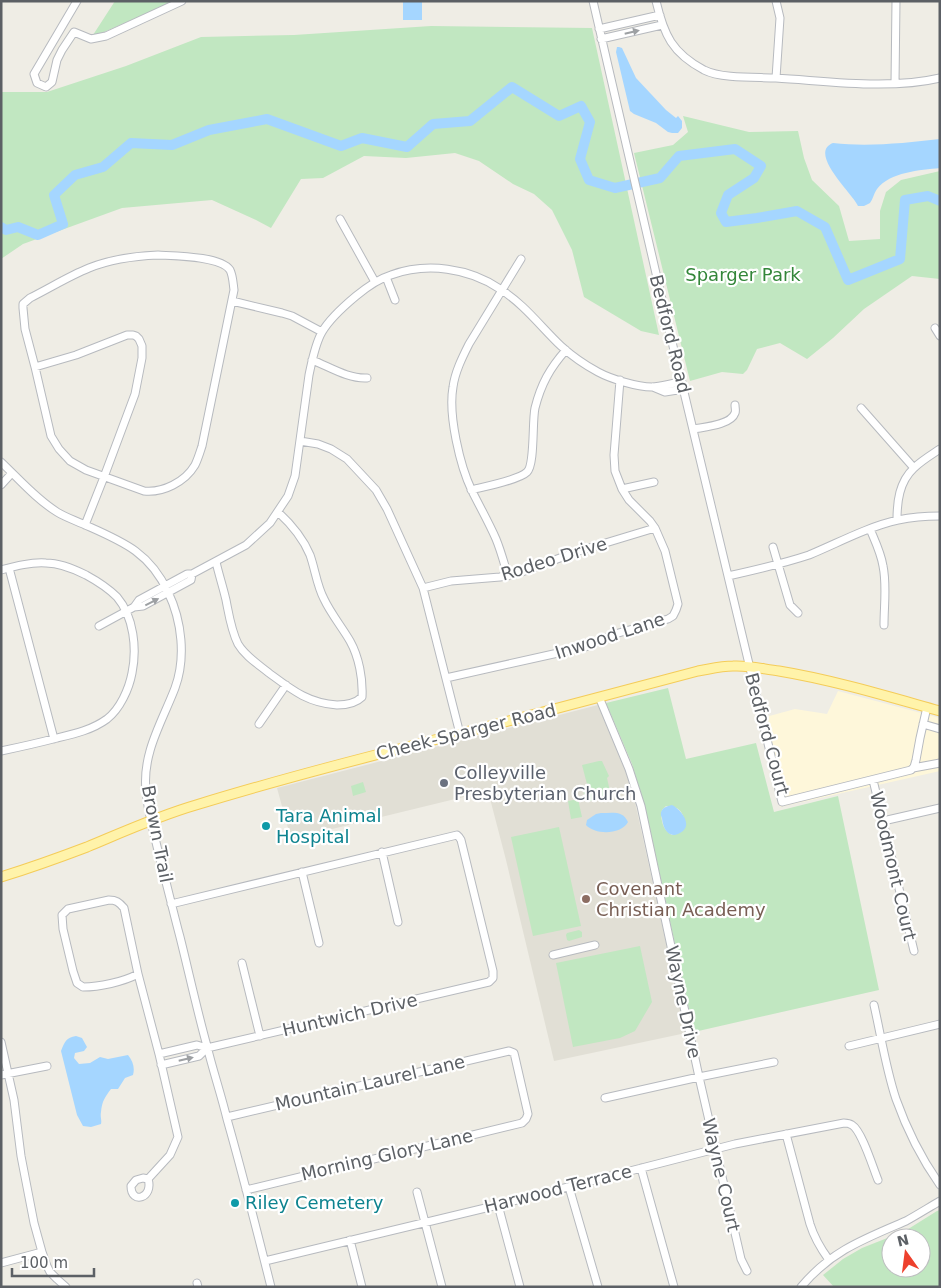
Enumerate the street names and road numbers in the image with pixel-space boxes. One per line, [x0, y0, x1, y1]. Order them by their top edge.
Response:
street label: Bedford Road [646, 272, 695, 395]
street label: Rodeo Drive [498, 532, 609, 585]
street label: Inwood Lane [552, 608, 667, 663]
street label: Bedford Court [741, 670, 794, 797]
street label: Cheek-Sparger Road [374, 699, 558, 764]
street label: Brown Trail [138, 783, 177, 884]
street label: Woodmont Court [866, 789, 921, 942]
street label: Wayne Drive [661, 944, 706, 1060]
street label: Huntwich Drive [280, 989, 420, 1040]
street label: Mountain Laurel Lane [273, 1050, 467, 1115]
street label: Wayne Court [698, 1116, 745, 1234]
street label: Morning Glory Lane [299, 1125, 475, 1185]
street label: Harwood Terrace [482, 1160, 634, 1217]

